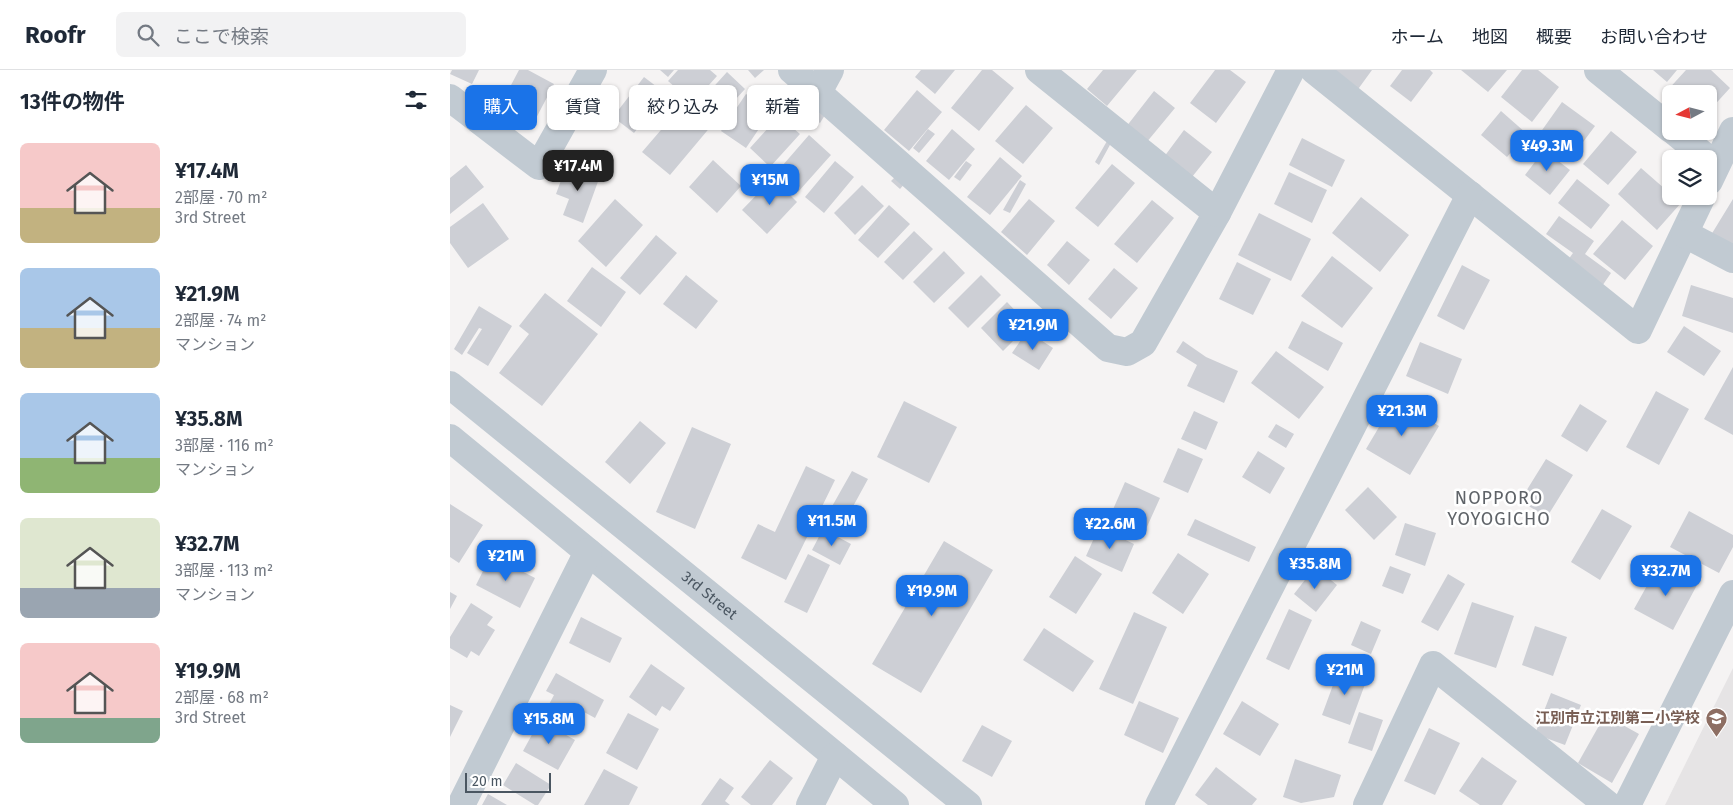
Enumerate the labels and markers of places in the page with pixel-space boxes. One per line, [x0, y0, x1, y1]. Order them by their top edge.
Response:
pin: ¥49.3M [1506, 129, 1588, 172]
pin: ¥17.4M [537, 150, 619, 192]
pin: ¥15M [740, 164, 800, 206]
pin: ¥21.9M [992, 308, 1074, 351]
pin: ¥21.3M [1361, 394, 1443, 437]
pin: ¥11.5M [791, 504, 873, 547]
pin: ¥22.6M [1069, 508, 1151, 550]
pin: ¥21M [476, 540, 536, 582]
pin: ¥35.8M [1274, 548, 1356, 590]
pin: ¥32.7M [1625, 554, 1707, 597]
pin: ¥19.9M [891, 574, 973, 617]
pin: ¥21M [1315, 654, 1375, 696]
pin: ¥15.8M [508, 702, 590, 745]
school or university icon: 江別市立江別第二小学校 [1704, 706, 1728, 737]
place label: 江別市立江別第二小学校 [1535, 709, 1700, 727]

